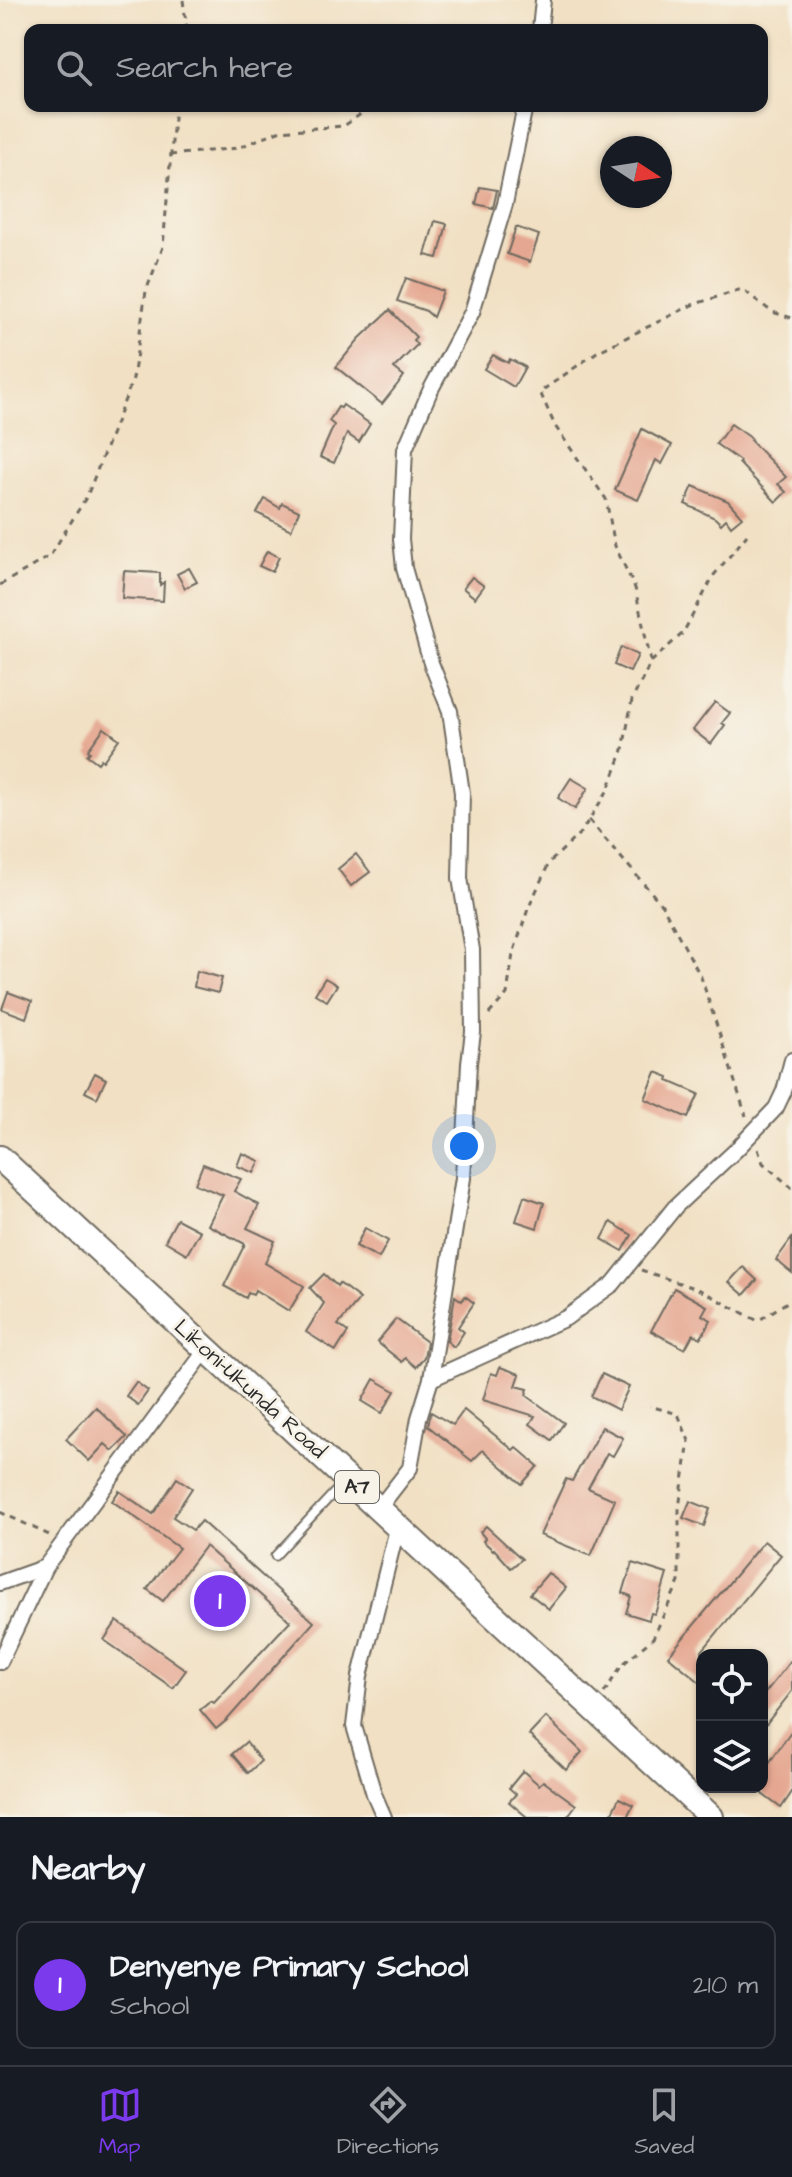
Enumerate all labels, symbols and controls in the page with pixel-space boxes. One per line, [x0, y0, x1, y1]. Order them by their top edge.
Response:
search box [24, 24, 768, 112]
icon: search [52, 46, 96, 90]
text: Search here [116, 47, 293, 89]
north arrow [600, 136, 672, 208]
your location [444, 1126, 484, 1166]
street label: Likoni-Ukunda Road [167, 1312, 333, 1466]
road number: A7 [335, 1471, 379, 1503]
pin: 1 [194, 1571, 246, 1631]
map controls [696, 1649, 768, 1793]
button: locate [696, 1649, 768, 1721]
button: layers [696, 1721, 768, 1793]
text: Nearby [32, 1845, 146, 1893]
text: Denyenye Primary School [110, 1946, 469, 1988]
text: 1 [58, 1967, 62, 2003]
text: 210 m [693, 1967, 758, 2003]
text: School [110, 1988, 189, 2024]
tab: Map [98, 2083, 142, 2162]
tab: Directions [337, 2083, 439, 2162]
tab: Saved [634, 2083, 694, 2162]

